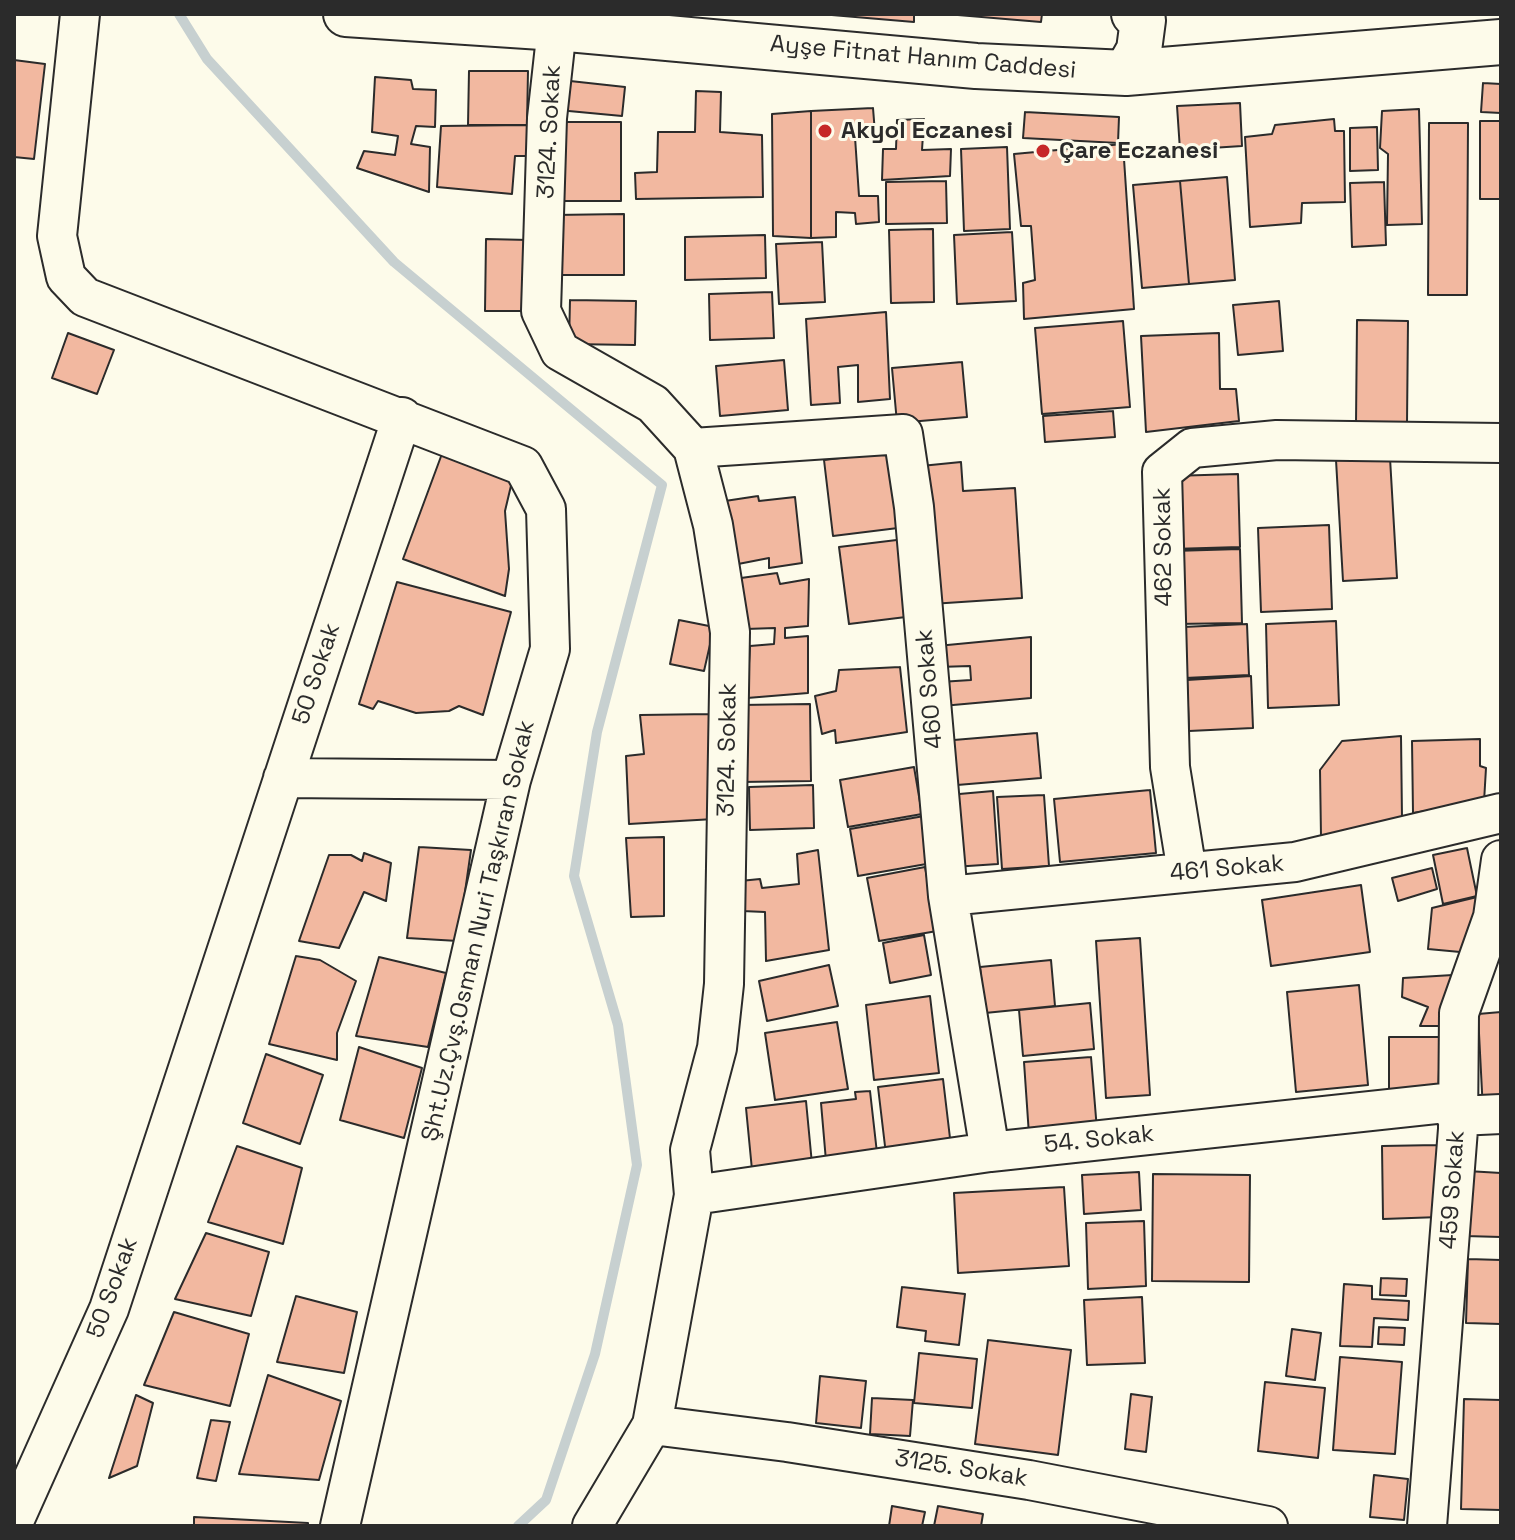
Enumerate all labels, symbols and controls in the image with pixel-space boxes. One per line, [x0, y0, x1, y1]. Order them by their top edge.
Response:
street label: Ayşe Fitnat Hanım Caddesi [769, 30, 1077, 86]
street label: 3124. Sokak [532, 64, 568, 200]
place label: Akyol Eczanesi [841, 117, 1013, 145]
marker: Akyol Eczanesi [816, 122, 834, 140]
place label: Çare Eczanesi [1059, 137, 1218, 165]
marker: Çare Eczanesi [1034, 142, 1052, 160]
street label: 462 Sokak [1149, 487, 1179, 607]
street label: 50 Sokak [287, 620, 347, 728]
street label: 460 Sokak [910, 628, 950, 750]
street label: 3124. Sokak [712, 683, 744, 817]
street label: Şht.Uz.Çvş.Osman Nuri Taşkıran Sokak [416, 718, 542, 1144]
street label: 461 Sokak [1169, 850, 1285, 888]
street label: 54. Sokak [1043, 1120, 1155, 1160]
street label: 459 Sokak [1434, 1130, 1472, 1250]
street label: 50 Sokak [82, 1234, 144, 1342]
street label: 3125. Sokak [892, 1444, 1030, 1494]

